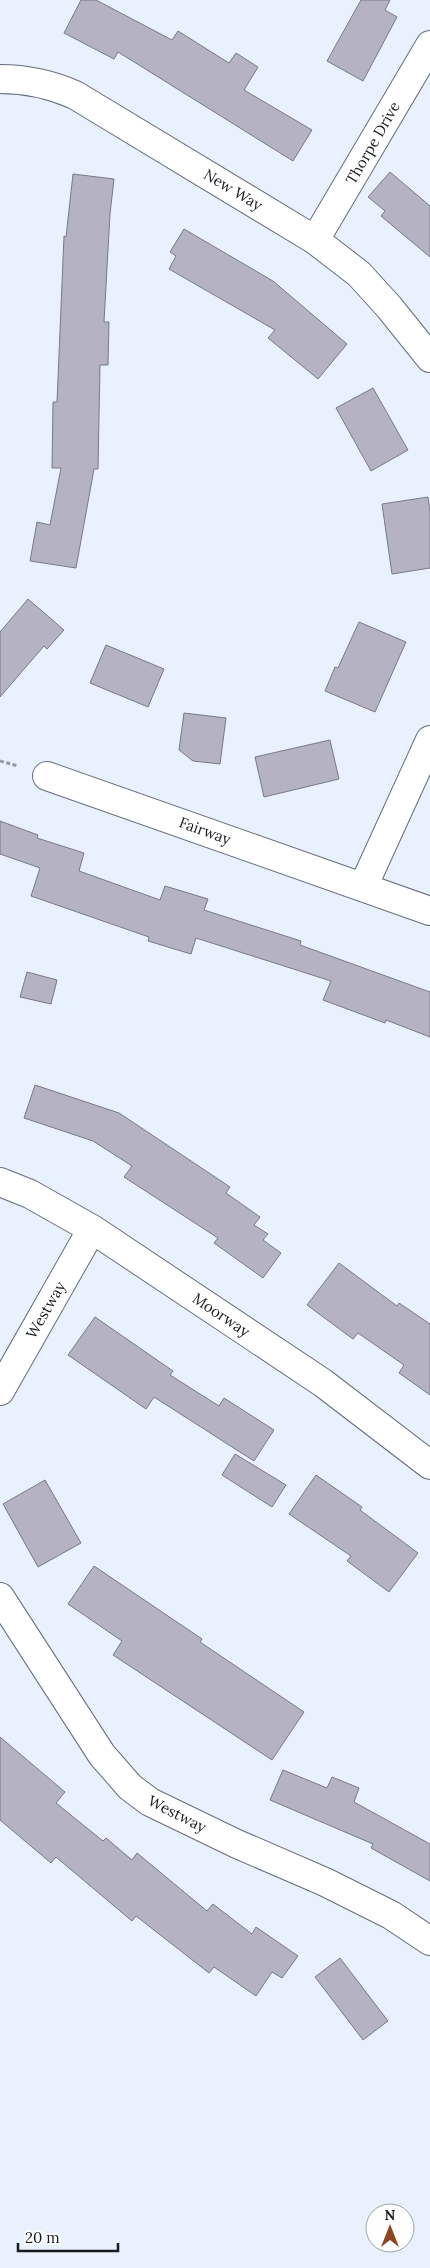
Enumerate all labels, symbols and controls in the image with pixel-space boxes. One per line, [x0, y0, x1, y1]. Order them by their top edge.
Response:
street label: Thorpe Drive [341, 98, 404, 188]
street label: New Way [200, 165, 266, 215]
street label: Fairway [177, 812, 234, 849]
street label: Westway [22, 1278, 70, 1342]
street label: Moorway [189, 1288, 254, 1341]
street label: Westway [145, 1791, 210, 1836]
north arrow [365, 2203, 415, 2253]
text: N [385, 2206, 396, 2224]
scale bar [18, 2220, 118, 2252]
text: 20 m [25, 2228, 60, 2247]

